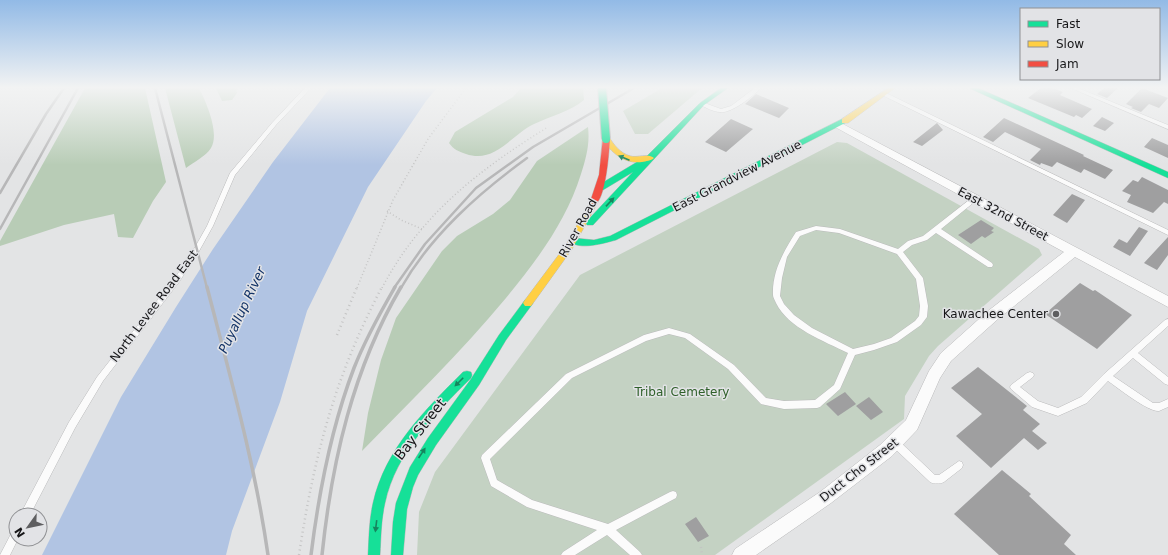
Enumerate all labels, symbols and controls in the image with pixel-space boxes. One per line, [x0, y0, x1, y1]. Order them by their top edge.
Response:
legend [1020, 8, 1160, 80]
text: Fast [1056, 17, 1080, 31]
text: Slow [1056, 37, 1084, 51]
text: Jam [1055, 57, 1079, 71]
street label: East Grandview Avenue [670, 137, 804, 215]
one-way arrow [618, 155, 630, 161]
street label: East 32nd Street [955, 184, 1051, 244]
street label: River Road [556, 196, 600, 260]
one-way arrow [605, 197, 615, 207]
street label: North Levee Road East [107, 247, 201, 365]
water label: Puyallup River [215, 263, 269, 355]
place label: Kawachee Center [943, 307, 1048, 321]
marker: Kawachee Center [1051, 309, 1061, 319]
one-way arrow [454, 377, 464, 387]
park label: Tribal Cemetery [634, 385, 729, 399]
street label: Bay Street [391, 395, 449, 463]
street label: Duct Cho Street [817, 435, 901, 505]
one-way arrow [419, 447, 426, 459]
north arrow [8, 507, 48, 547]
one-way arrow [372, 520, 379, 532]
text: N [12, 525, 28, 540]

